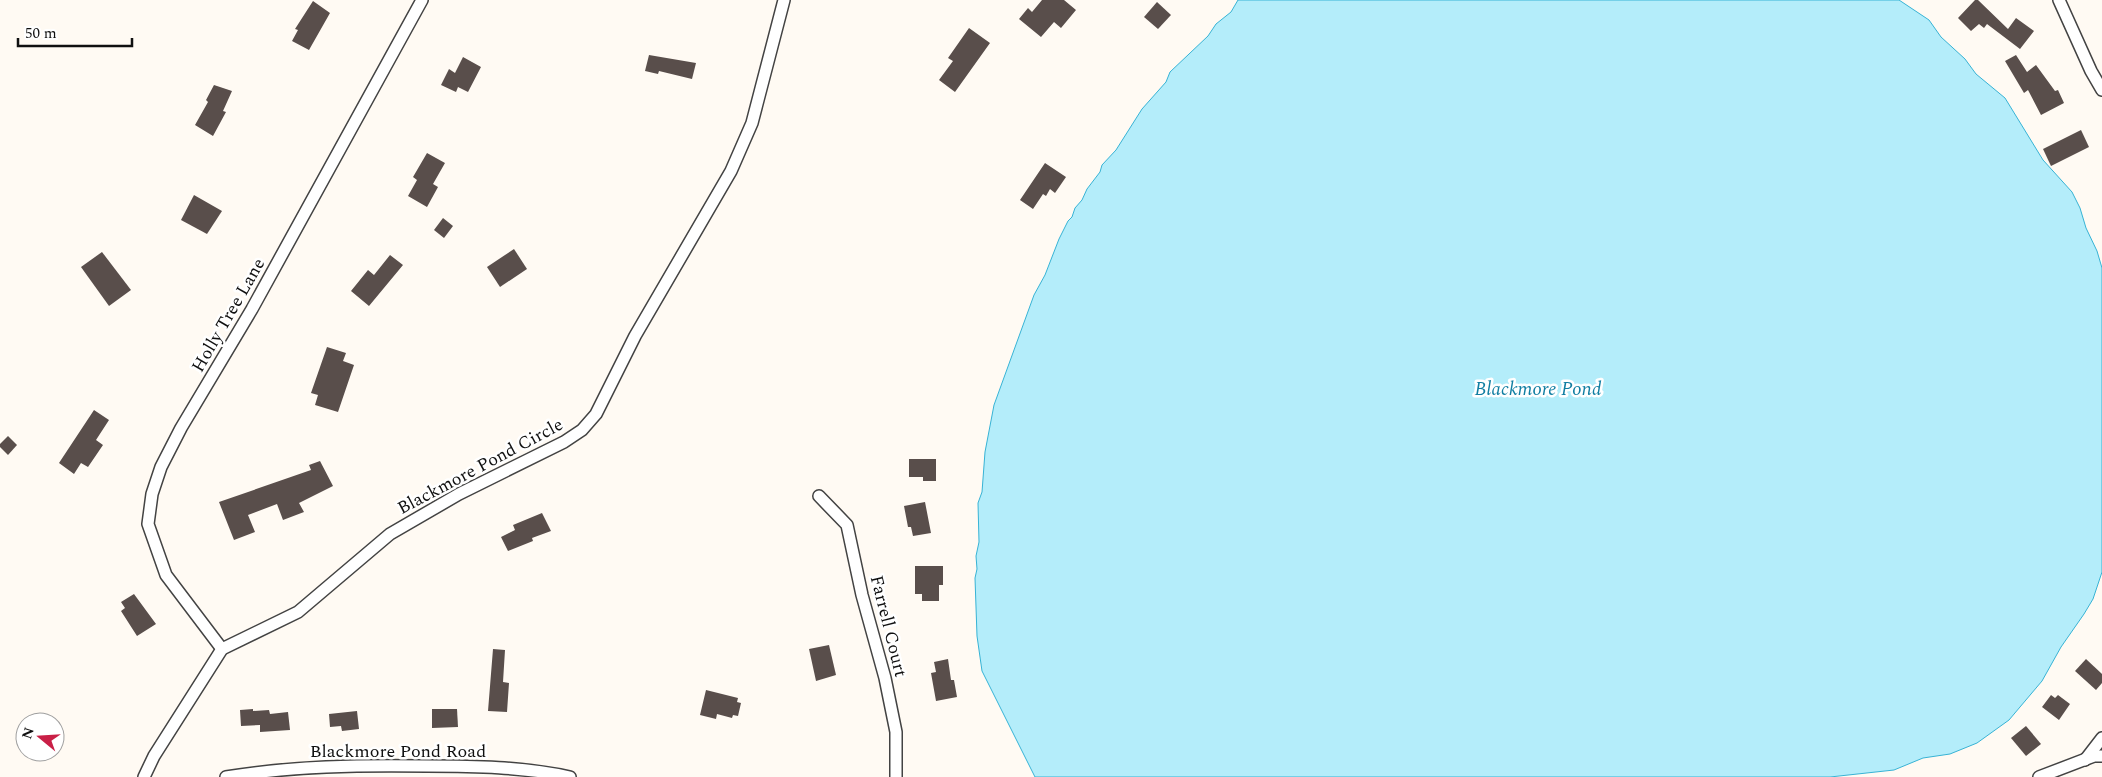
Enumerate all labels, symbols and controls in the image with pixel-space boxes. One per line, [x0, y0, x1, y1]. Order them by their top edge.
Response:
scale bar [18, 15, 131, 47]
text: 50 m [25, 22, 57, 45]
street label: Holly Tree Lane [185, 253, 272, 377]
water label: Blackmore Pond [1475, 375, 1602, 404]
street label: Blackmore Pond Circle [393, 411, 568, 522]
street label: Farrell Court [863, 572, 914, 680]
north arrow [15, 712, 65, 762]
text: N [16, 724, 40, 742]
street label: Blackmore Pond Road [310, 738, 486, 765]

